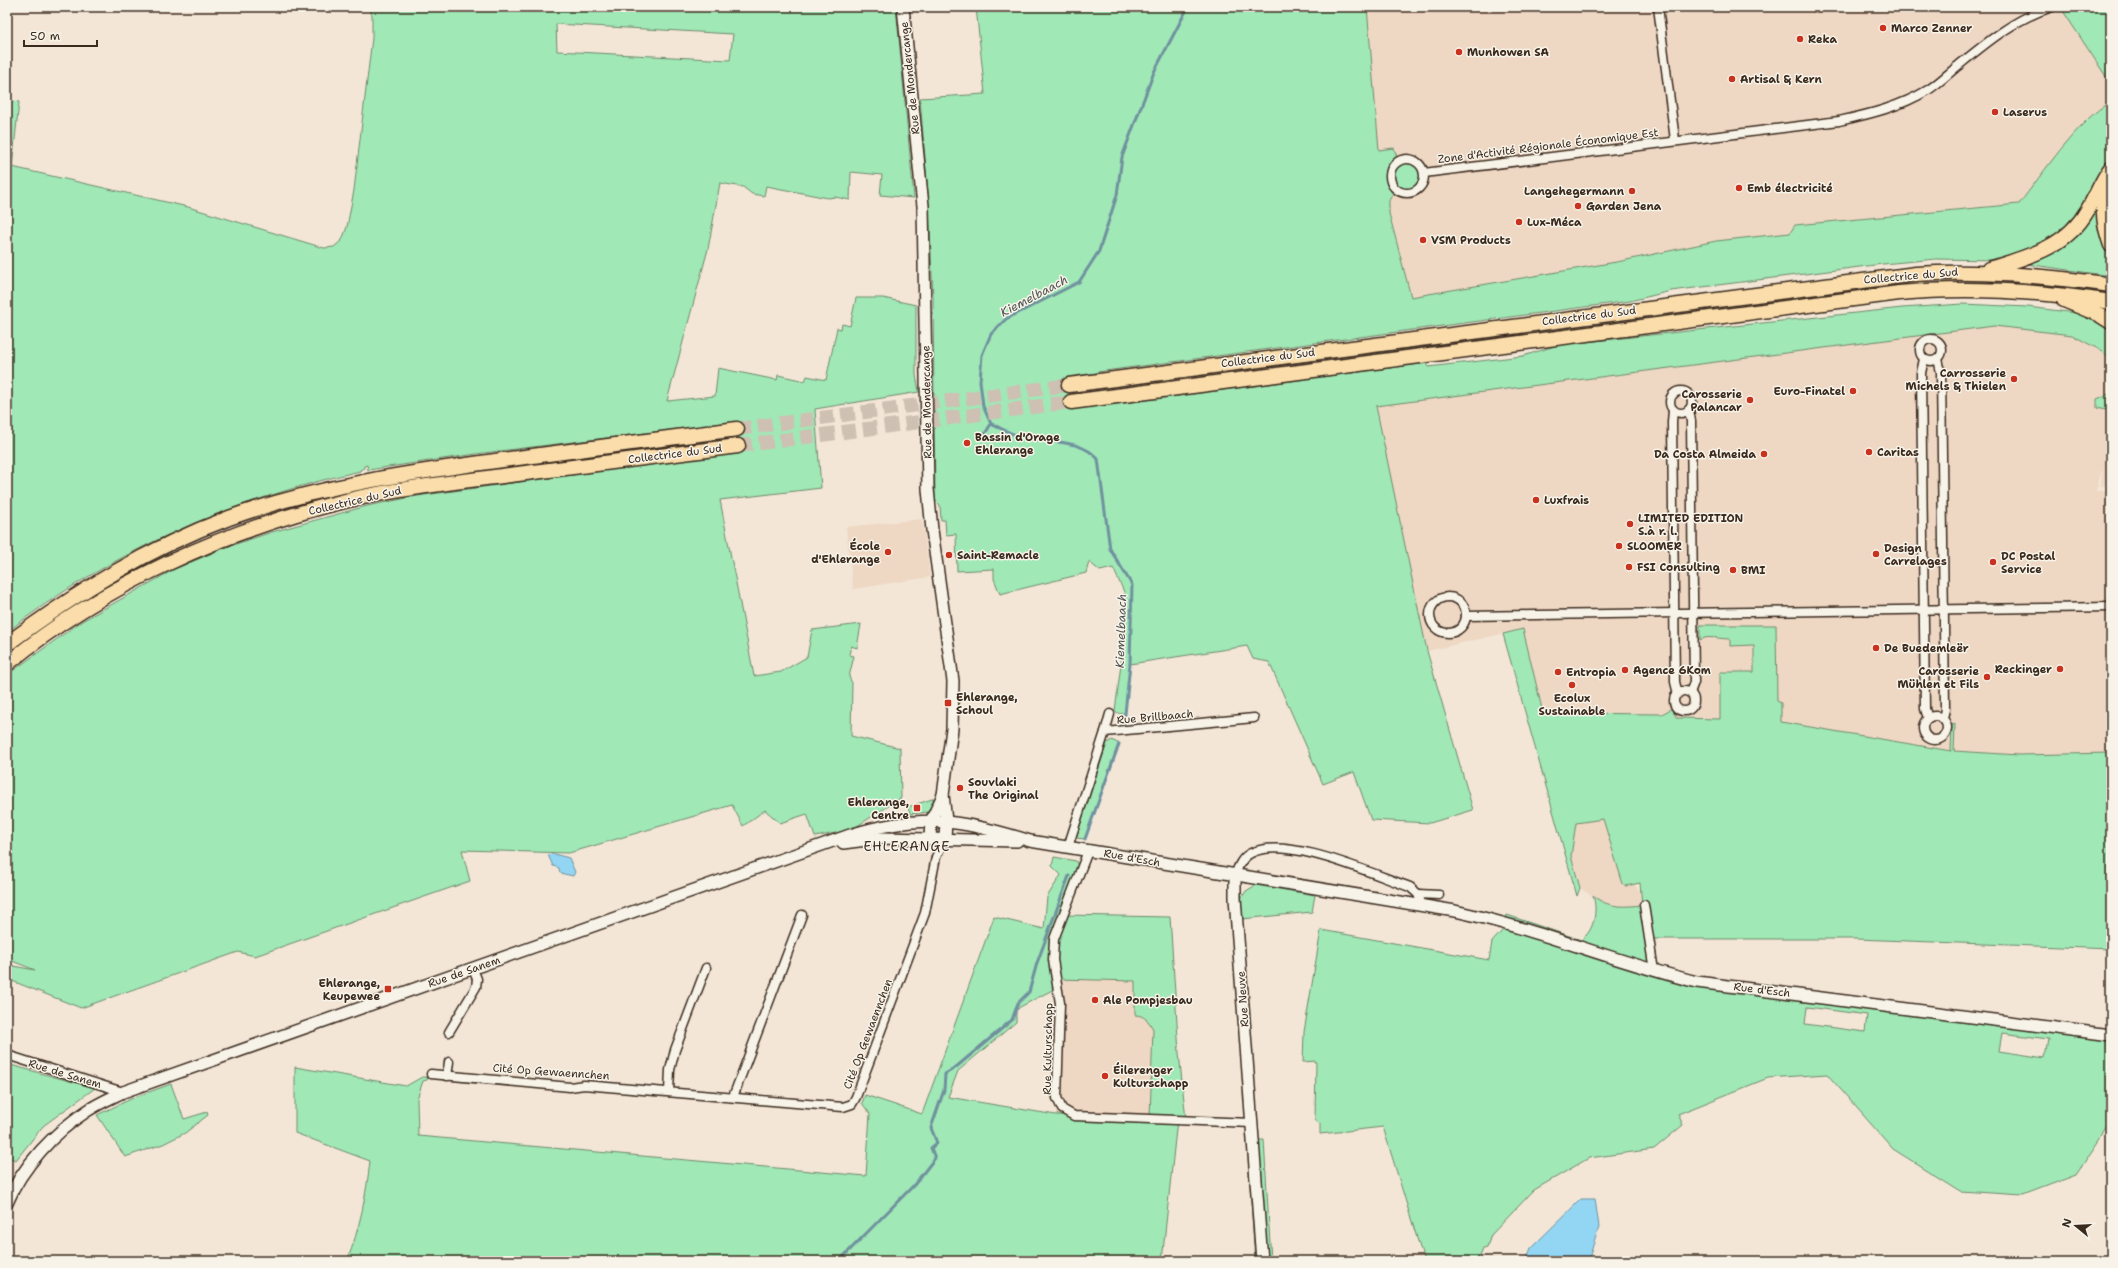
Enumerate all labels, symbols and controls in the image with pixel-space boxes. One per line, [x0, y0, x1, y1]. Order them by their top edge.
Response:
street label: Rue de Mondercange [897, 21, 923, 135]
place label: Marco Zenner [1891, 21, 1972, 36]
scale bar [24, 22, 97, 48]
marker: Marco Zenner [1878, 23, 1888, 33]
text: 50 m [30, 28, 60, 44]
place label: Reka [1808, 32, 1837, 47]
marker: Reka [1795, 34, 1805, 44]
place label: Munhowen SA [1467, 45, 1550, 60]
marker: Munhowen SA [1454, 47, 1464, 57]
place label: Artisal & Kern [1740, 72, 1823, 87]
marker: Artisal & Kern [1727, 74, 1737, 84]
place label: Laserus [2003, 105, 2047, 120]
marker: Laserus [1990, 107, 2000, 117]
street label: Zone d'Activité Régionale Économique Est [1437, 124, 1659, 167]
place label: Emb électricité [1747, 181, 1833, 196]
marker: Emb électricité [1734, 183, 1744, 193]
place label: Langehegermann [1524, 184, 1625, 199]
marker: Langehegermann [1627, 186, 1637, 196]
place label: Garden Jena [1586, 199, 1662, 214]
marker: Garden Jena [1573, 201, 1583, 211]
place label: Lux-Méca [1527, 215, 1582, 230]
marker: Lux-Méca [1514, 217, 1524, 227]
place label: VSM Products [1431, 233, 1511, 248]
marker: VSM Products [1418, 235, 1428, 245]
street label: Collectrice du Sud [1863, 264, 1959, 288]
water label: Kiemelbaach [997, 272, 1071, 320]
street label: Collectrice du Sud [1541, 303, 1637, 329]
street label: Rue de Mondercange [919, 345, 935, 459]
street label: Collectrice du Sud [1220, 345, 1316, 371]
place label: Carrosserie Michels & Thielen [1906, 366, 2007, 394]
marker: Carrosserie Michels & Thielen [2009, 374, 2019, 384]
place label: Euro-Finatel [1774, 384, 1845, 399]
marker: Euro-Finatel [1848, 386, 1858, 396]
place label: Carosserie Palancar [1681, 387, 1742, 415]
marker: Carosserie Palancar [1745, 395, 1755, 405]
place label: Bassin d'Orage Ehlerange [975, 430, 1060, 458]
marker: Bassin d'Orage Ehlerange [962, 438, 972, 448]
street label: Collectrice du Sud [627, 441, 723, 467]
place label: Caritas [1877, 445, 1919, 460]
place label: Da Costa Almeida [1654, 447, 1756, 462]
marker: Caritas [1864, 447, 1874, 457]
marker: Da Costa Almeida [1759, 449, 1769, 459]
street label: Collectrice du Sud [307, 483, 403, 519]
place label: Luxfrais [1544, 493, 1589, 508]
marker: Luxfrais [1531, 495, 1541, 505]
place label: LIMITED EDITION S.à r. l. [1638, 511, 1744, 539]
marker: LIMITED EDITION S.à r. l. [1625, 519, 1635, 529]
place label: École d'Ehlerange [811, 538, 880, 567]
place label: SLOOMER [1627, 539, 1682, 554]
marker: SLOOMER [1614, 541, 1624, 551]
place label: Design Carrelages [1884, 541, 1947, 569]
marker: École d'Ehlerange [883, 547, 893, 557]
place label: Saint-Remacle [957, 548, 1039, 563]
marker: Design Carrelages [1871, 549, 1881, 559]
place label: DC Postal Service [2001, 549, 2056, 577]
marker: Saint-Remacle [944, 550, 954, 560]
marker: DC Postal Service [1988, 557, 1998, 567]
place label: FSI Consulting [1637, 560, 1720, 575]
marker: FSI Consulting [1624, 562, 1634, 572]
place label: BMI [1741, 563, 1765, 578]
marker: BMI [1728, 565, 1738, 575]
water label: Kiemelbaach [1112, 594, 1130, 668]
place label: De Buedemleër [1884, 641, 1969, 656]
marker: De Buedemleër [1871, 643, 1881, 653]
place label: Reckinger [1995, 662, 2052, 677]
place label: Agence 6Kom [1633, 663, 1711, 678]
place label: Carosserie Mühlen et Fils [1897, 664, 1979, 692]
marker: Reckinger [2055, 664, 2065, 674]
place label: Entropia [1566, 665, 1617, 680]
marker: Agence 6Kom [1620, 665, 1630, 675]
marker: Entropia [1553, 667, 1563, 677]
marker: Carosserie Mühlen et Fils [1982, 672, 1992, 682]
marker: Ecolux Sustainable [1567, 680, 1577, 690]
place label: Ehlerange, Schoul [956, 690, 1018, 718]
place label: Ecolux Sustainable [1539, 691, 1606, 719]
marker: Ehlerange, Schoul [943, 698, 953, 708]
street label: Rue Brillbaach [1116, 706, 1194, 728]
place label: Souvlaki The Original [968, 775, 1039, 803]
marker: Souvlaki The Original [955, 783, 965, 793]
place label: Ehlerange, Centre [847, 795, 909, 823]
marker: Ehlerange, Centre [912, 803, 922, 813]
district label: EHLERANGE [864, 838, 950, 855]
street label: Rue d'Esch [1103, 846, 1161, 870]
street label: Rue de Sanem [426, 952, 503, 991]
street label: Rue Neuve [1234, 970, 1252, 1028]
place label: Ehlerange, Keupewee [318, 976, 380, 1004]
street label: Cité Op Gewaennchen [840, 976, 896, 1091]
street label: Rue d'Esch [1733, 979, 1791, 1001]
marker: Ehlerange, Keupewee [383, 984, 393, 994]
place label: Ale Pompjesbau [1103, 993, 1193, 1008]
marker: Ale Pompjesbau [1090, 995, 1100, 1005]
street label: Rue Kulturschapp [1040, 1003, 1056, 1095]
street label: Rue de Sanem [27, 1056, 104, 1092]
street label: Cité Op Gewaennchen [492, 1060, 610, 1084]
place label: Éilerenger Kulturschapp [1113, 1062, 1189, 1091]
marker: Éilerenger Kulturschapp [1100, 1071, 1110, 1081]
north arrow [2056, 1206, 2096, 1246]
text: N [2058, 1216, 2076, 1230]

